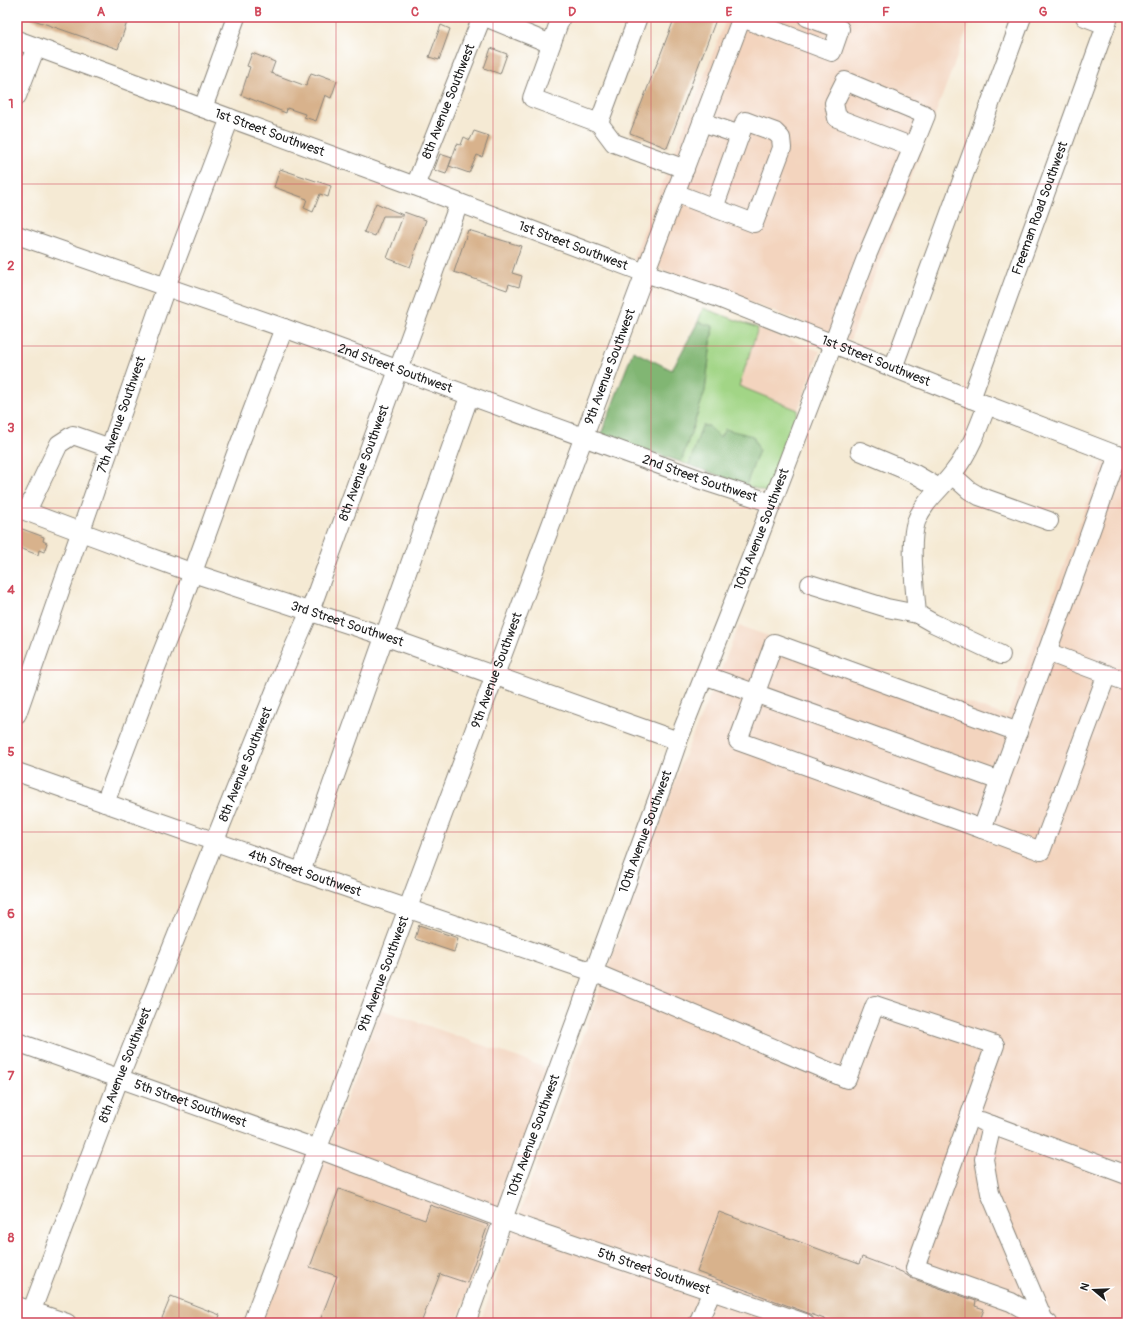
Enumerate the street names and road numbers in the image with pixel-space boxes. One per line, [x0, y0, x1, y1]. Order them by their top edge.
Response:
street label: 8th Avenue Southwest [419, 41, 479, 161]
street label: 1st Street Southwest [212, 105, 327, 160]
street label: Freeman Road Southwest [1009, 138, 1072, 277]
street label: 1st Street Southwest [516, 218, 631, 274]
street label: 9th Avenue Southwest [581, 306, 639, 427]
street label: 1st Street Southwest [819, 332, 933, 390]
street label: 2nd Street Southwest [336, 340, 455, 397]
street label: 7th Avenue Southwest [94, 353, 149, 475]
street label: 8th Avenue Southwest [336, 402, 393, 523]
street label: 2nd Street Southwest [640, 451, 760, 506]
street label: 10th Avenue Southwest [731, 465, 793, 593]
street label: 3rd Street Southwest [289, 598, 406, 651]
street label: 9th Avenue Southwest [468, 609, 526, 731]
street label: 8th Avenue Southwest [215, 704, 276, 824]
street label: 10th Avenue Southwest [615, 767, 676, 895]
street label: 4th Street Southwest [246, 846, 364, 900]
street label: 9th Avenue Southwest [354, 913, 413, 1034]
street label: 8th Avenue Southwest [95, 1004, 155, 1125]
street label: 10th Avenue Southwest [504, 1071, 564, 1199]
street label: 5th Street Southwest [132, 1076, 249, 1131]
street label: 5th Street Southwest [595, 1245, 713, 1298]

